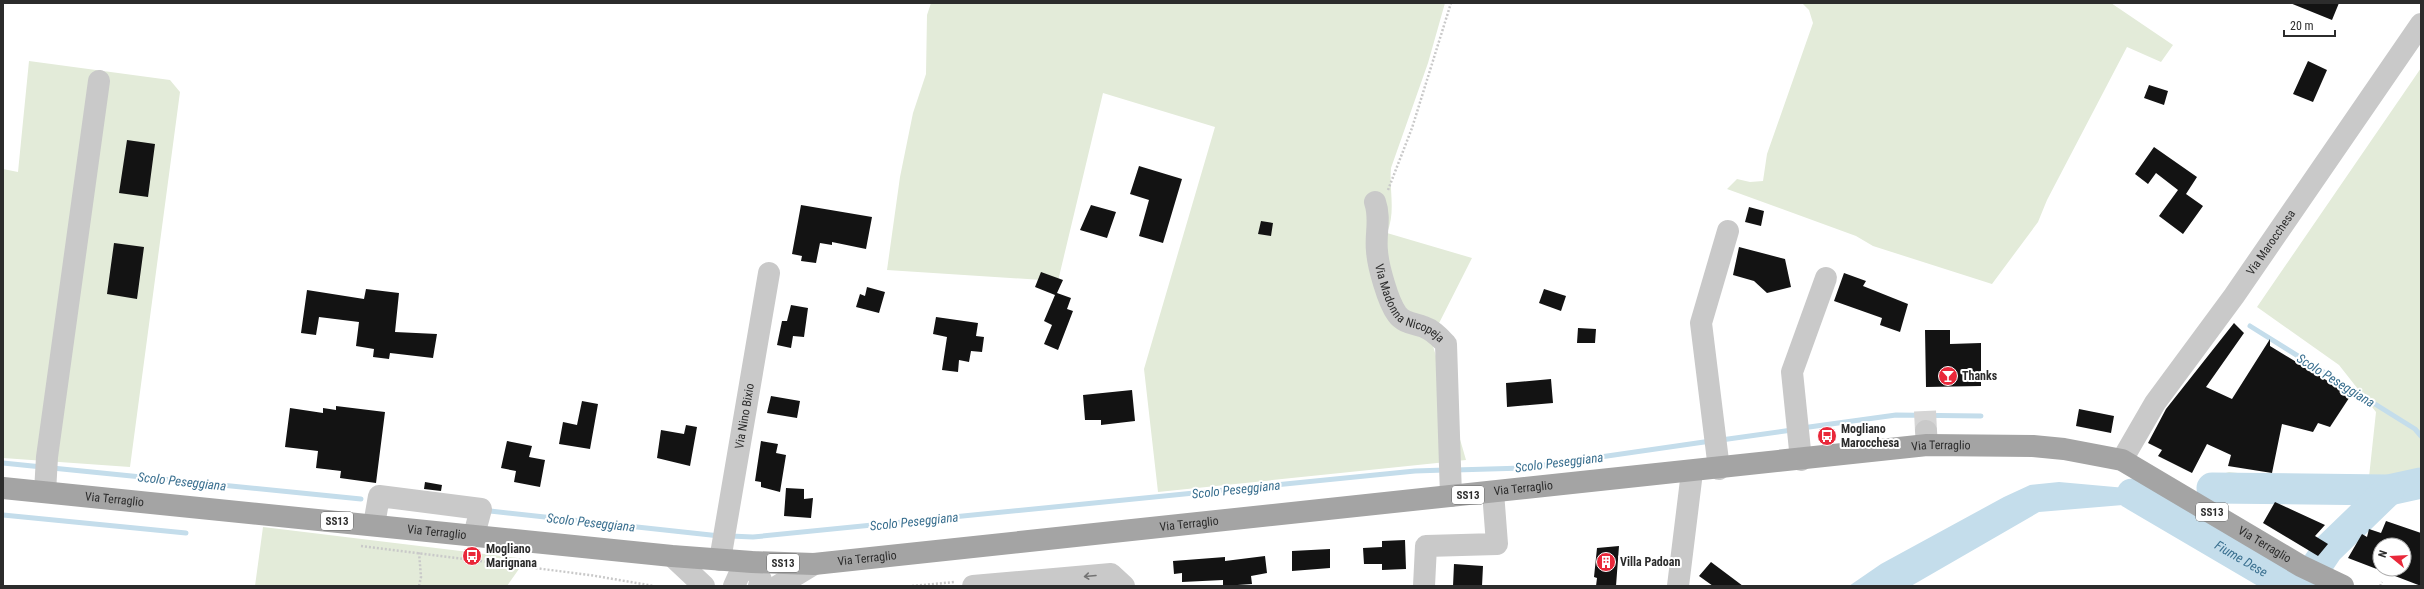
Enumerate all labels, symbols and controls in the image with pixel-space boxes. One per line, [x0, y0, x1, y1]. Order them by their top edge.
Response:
scale bar [2284, 12, 2335, 38]
text: 20 m [2290, 19, 2314, 33]
street label: Via Marocchesa [2244, 207, 2298, 278]
street label: Via Madonna Nicopeja [1372, 262, 1447, 345]
water label: Scolo Peseggiana [2294, 351, 2377, 410]
bar icon: Thanks [1937, 365, 1959, 387]
place label: Thanks [1962, 369, 1998, 383]
street label: Via Nino Bixio [732, 382, 757, 450]
place label: Mogliano Marocchesa [1841, 422, 1900, 450]
bus stop icon: Mogliano Marocchesa [1816, 425, 1838, 447]
street label: Via Terraglio [1911, 438, 1971, 454]
water label: Scolo Peseggiana [1514, 450, 1604, 475]
water label: Scolo Peseggiana [137, 469, 227, 494]
water label: Scolo Peseggiana [1191, 477, 1281, 502]
street label: Via Terraglio [1493, 478, 1554, 498]
road number: SS13 [1452, 486, 1484, 504]
street label: Via Terraglio [84, 489, 145, 509]
road number: SS13 [2196, 503, 2228, 521]
water label: Scolo Peseggiana [869, 509, 959, 534]
water label: Scolo Peseggiana [546, 510, 636, 535]
road number: SS13 [321, 512, 353, 530]
street label: Via Terraglio [1159, 514, 1219, 534]
street label: Via Terraglio [407, 522, 467, 542]
street label: Via Terraglio [2236, 523, 2294, 566]
north arrow [2372, 537, 2412, 577]
water label: Fiume Dese [2212, 538, 2270, 580]
place label: Mogliano Marignana [486, 542, 537, 570]
bus stop icon: Mogliano Marignana [461, 545, 483, 567]
street label: Via Terraglio [837, 548, 897, 568]
text: N [2376, 549, 2390, 559]
building icon: Villa Padoan [1595, 551, 1617, 573]
road number: SS13 [767, 554, 799, 572]
place label: Villa Padoan [1620, 555, 1680, 569]
one-way arrow [1084, 572, 1097, 580]

